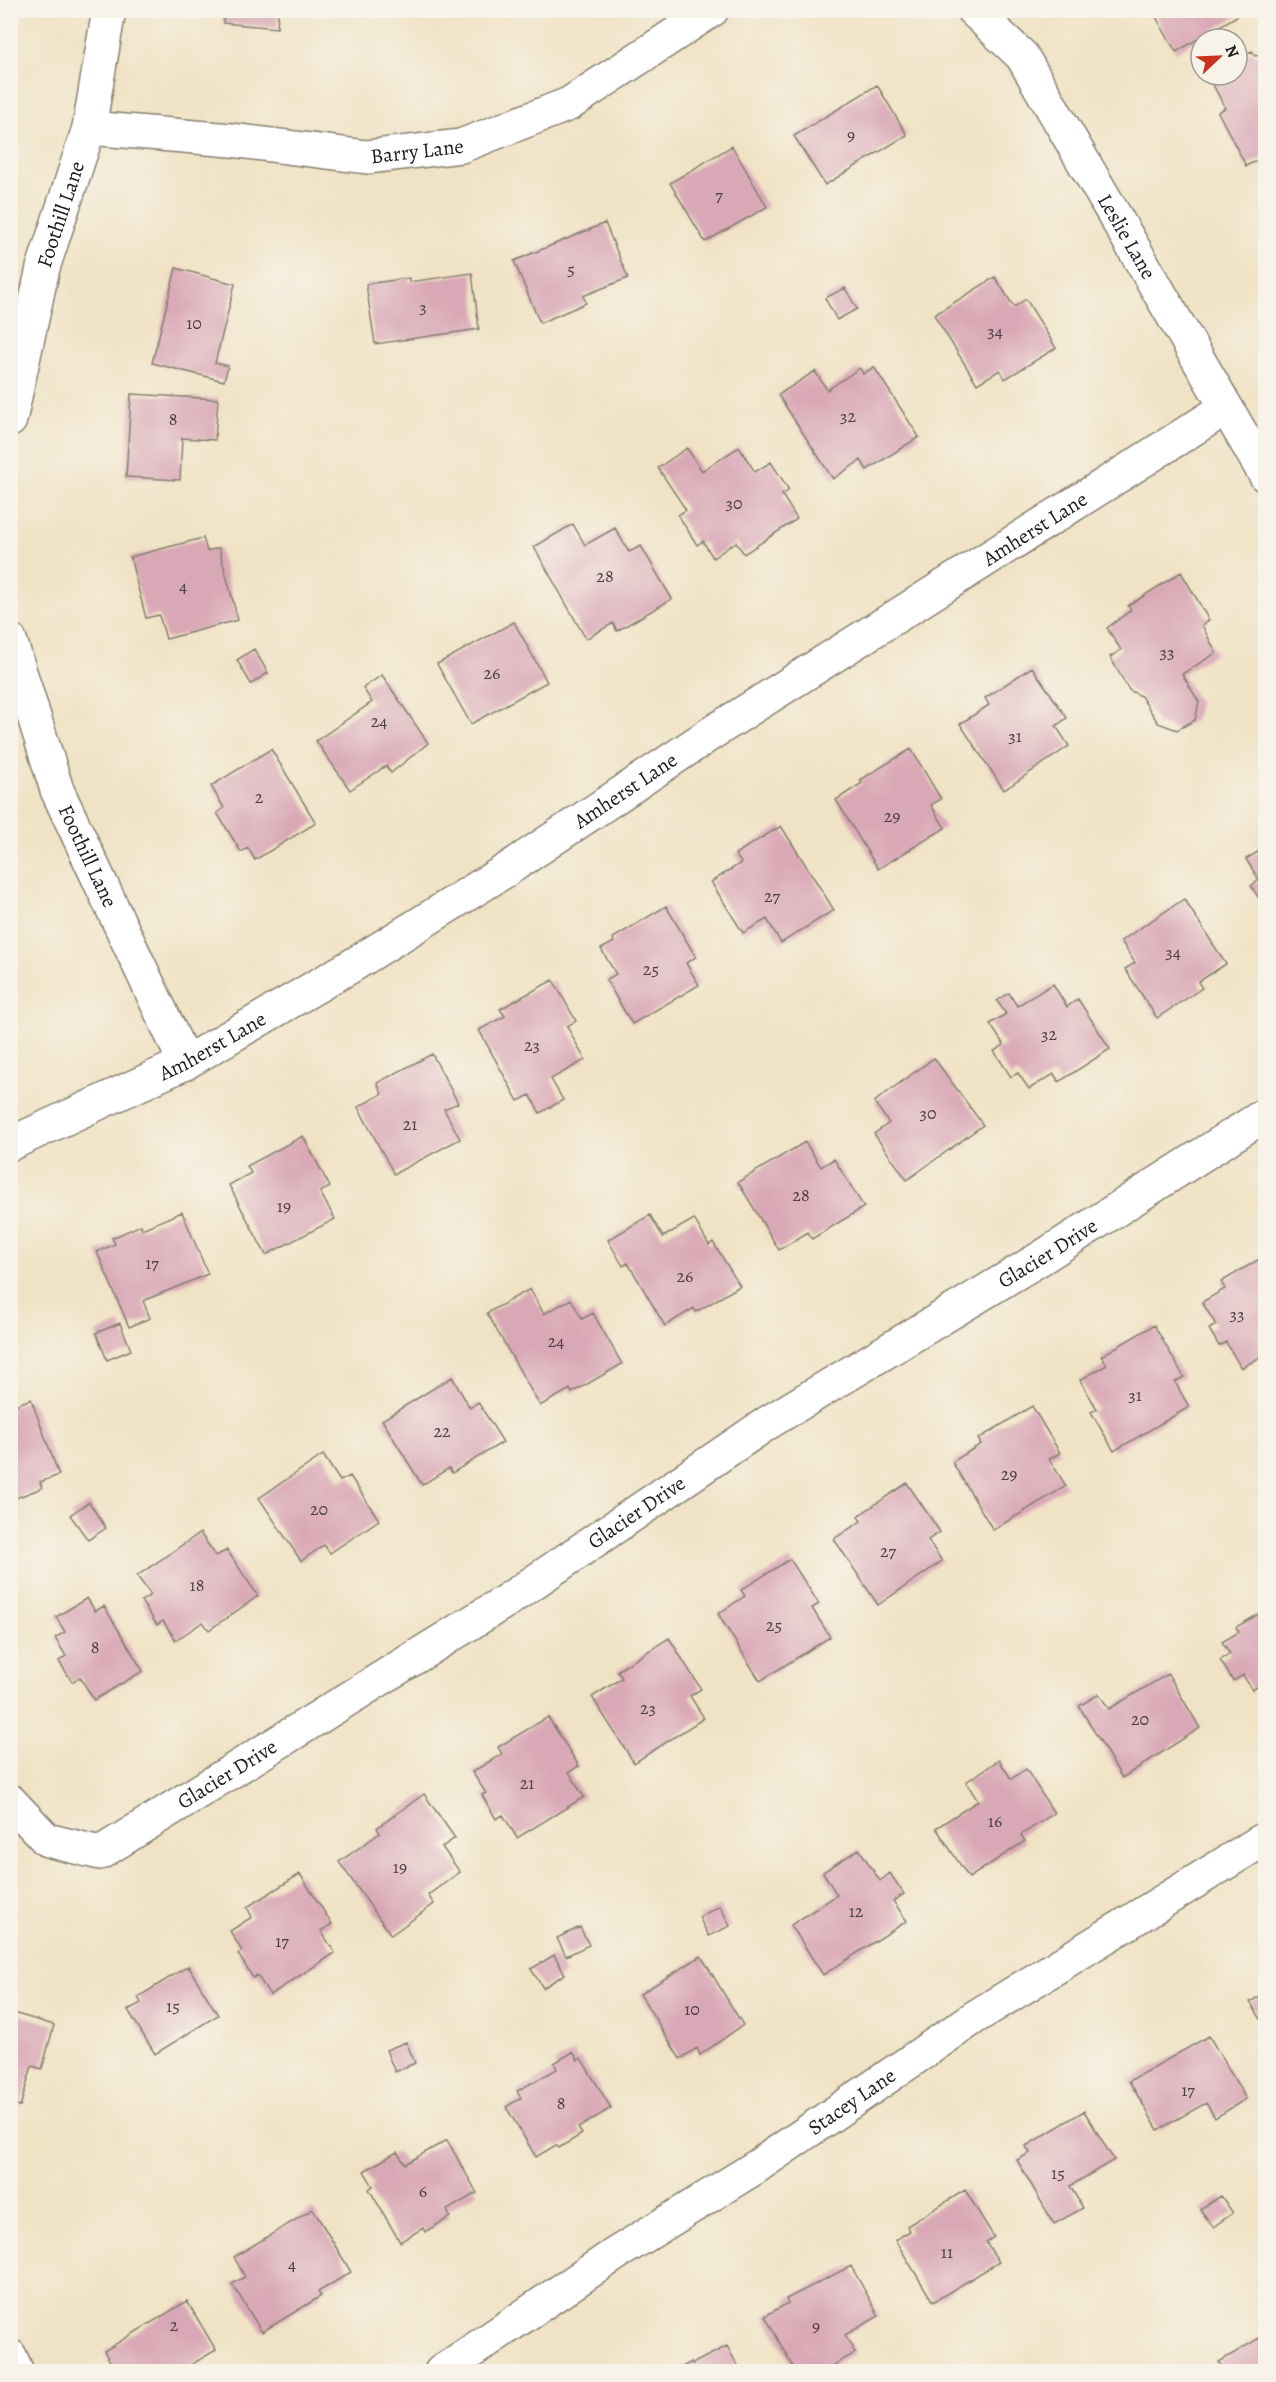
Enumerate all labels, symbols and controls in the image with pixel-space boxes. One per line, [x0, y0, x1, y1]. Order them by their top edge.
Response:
north arrow [1189, 27, 1249, 87]
text: N [1219, 42, 1244, 62]
house number: 9 [847, 123, 855, 147]
street label: Barry Lane [369, 132, 465, 170]
street label: Foothill Lane [30, 157, 91, 271]
house number: 7 [715, 183, 723, 207]
street label: Leslie Lane [1091, 189, 1163, 284]
house number: 5 [567, 257, 575, 281]
house number: 3 [419, 295, 427, 319]
house number: 10 [186, 311, 202, 335]
house number: 34 [987, 319, 1003, 343]
house number: 32 [840, 404, 856, 428]
house number: 8 [169, 407, 177, 431]
street label: Amherst Lane [976, 485, 1093, 573]
house number: 30 [725, 491, 743, 515]
house number: 28 [596, 564, 614, 588]
house number: 4 [179, 574, 187, 598]
house number: 33 [1160, 640, 1174, 664]
house number: 26 [484, 661, 500, 685]
house number: 24 [371, 709, 387, 733]
house number: 31 [1008, 724, 1022, 748]
street label: Amherst Lane [567, 746, 683, 836]
house number: 2 [255, 785, 264, 809]
street label: Foothill Lane [52, 800, 124, 912]
house number: 29 [884, 804, 900, 828]
house number: 27 [764, 884, 780, 908]
house number: 34 [1165, 940, 1181, 964]
house number: 25 [643, 957, 659, 981]
street label: Amherst Lane [153, 1005, 271, 1088]
house number: 32 [1041, 1022, 1057, 1046]
house number: 23 [524, 1033, 540, 1057]
house number: 30 [919, 1101, 937, 1125]
house number: 21 [403, 1112, 417, 1136]
house number: 28 [792, 1183, 810, 1207]
house number: 19 [277, 1194, 291, 1218]
street label: Glacier Drive [993, 1212, 1103, 1295]
house number: 17 [145, 1251, 159, 1275]
house number: 26 [677, 1264, 693, 1288]
house number: 33 [1230, 1302, 1244, 1326]
house number: 24 [548, 1329, 564, 1353]
house number: 31 [1128, 1383, 1142, 1407]
house number: 22 [433, 1419, 451, 1443]
house number: 29 [1001, 1462, 1017, 1486]
street label: Glacier Drive [582, 1469, 691, 1555]
house number: 20 [310, 1497, 328, 1521]
house number: 27 [880, 1539, 896, 1563]
house number: 18 [190, 1573, 204, 1597]
house number: 25 [766, 1613, 782, 1637]
house number: 8 [91, 1635, 99, 1659]
house number: 23 [640, 1696, 656, 1720]
house number: 20 [1131, 1707, 1149, 1731]
street label: Glacier Drive [172, 1732, 282, 1816]
house number: 21 [520, 1771, 534, 1795]
house number: 16 [988, 1809, 1002, 1833]
house number: 19 [393, 1855, 407, 1879]
house number: 12 [849, 1899, 864, 1923]
house number: 17 [275, 1929, 289, 1953]
house number: 15 [166, 1994, 180, 2018]
house number: 10 [684, 1997, 700, 2021]
street label: Stacey Lane [802, 2061, 901, 2141]
house number: 17 [1181, 2078, 1195, 2102]
house number: 8 [557, 2091, 565, 2115]
house number: 15 [1051, 2161, 1065, 2185]
house number: 6 [419, 2179, 427, 2203]
house number: 11 [941, 2240, 953, 2264]
house number: 4 [288, 2252, 296, 2276]
house number: 2 [170, 2313, 179, 2337]
house number: 9 [812, 2314, 820, 2338]

